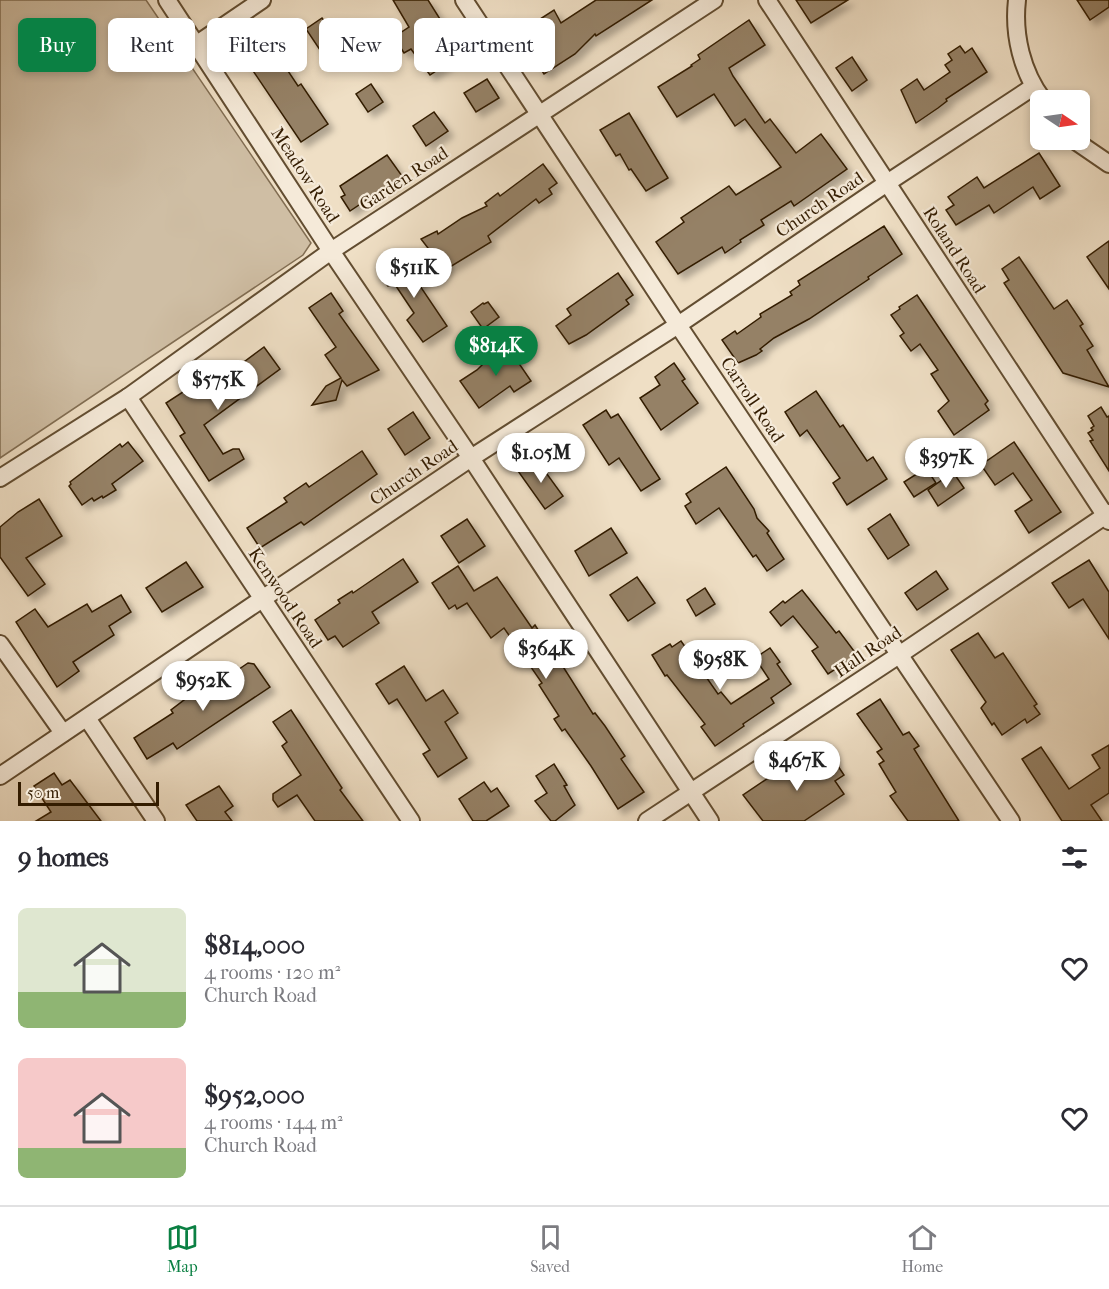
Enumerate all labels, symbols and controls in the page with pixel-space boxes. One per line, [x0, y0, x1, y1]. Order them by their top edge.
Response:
chip: Buy [18, 18, 96, 72]
chip: Rent [108, 18, 195, 72]
chip: Filters [207, 18, 307, 72]
chip: New [319, 18, 402, 72]
chip: Apartment [414, 18, 555, 72]
north arrow [1030, 90, 1090, 150]
map controls [1030, 90, 1090, 150]
street label: Meadow Road [266, 123, 344, 227]
street label: Garden Road [356, 142, 452, 215]
street label: Church Road [772, 168, 868, 242]
street label: Roland Road [918, 203, 990, 297]
pin: $511K [372, 248, 456, 299]
text: $511K [390, 256, 438, 279]
pin: $814K [454, 326, 538, 377]
text: $814K [469, 334, 523, 357]
street label: Carroll Road [716, 353, 788, 447]
pin: $575K [176, 360, 260, 411]
text: $575K [192, 368, 244, 391]
pin: $1.05M [492, 433, 590, 484]
street label: Church Road [366, 436, 462, 510]
pin: $397K [904, 438, 988, 489]
text: $1.05M [511, 441, 571, 464]
text: $397K [919, 446, 973, 469]
street label: Kenwood Road [244, 544, 326, 652]
street label: Hall Road [830, 622, 906, 682]
pin: $364K [504, 629, 588, 680]
text: $364K [518, 637, 574, 660]
pin: $958K [678, 640, 762, 691]
text: $958K [693, 648, 747, 671]
pin: $952K [161, 661, 245, 712]
text: $952K [176, 669, 230, 692]
pin: $467K [755, 741, 839, 792]
text: $467K [768, 749, 826, 772]
scale bar [18, 779, 159, 806]
text: 50 m [27, 783, 59, 802]
icon: filters [1058, 841, 1091, 874]
text: 9 homes [18, 842, 109, 873]
text: $814,000 [204, 930, 305, 961]
icon: home [66, 932, 138, 1004]
icon: heart [1058, 952, 1091, 985]
text: 4 rooms · 120 m² [204, 961, 340, 984]
text: Church Road [204, 984, 317, 1007]
text: $952,000 [204, 1080, 305, 1111]
icon: home [66, 1082, 138, 1154]
icon: heart [1058, 1102, 1091, 1135]
text: 4 rooms · 144 m² [204, 1111, 343, 1134]
text: Church Road [204, 1134, 317, 1157]
tab: Map [166, 1221, 199, 1276]
tab: Saved [530, 1221, 570, 1276]
tab: Home [902, 1221, 943, 1276]

